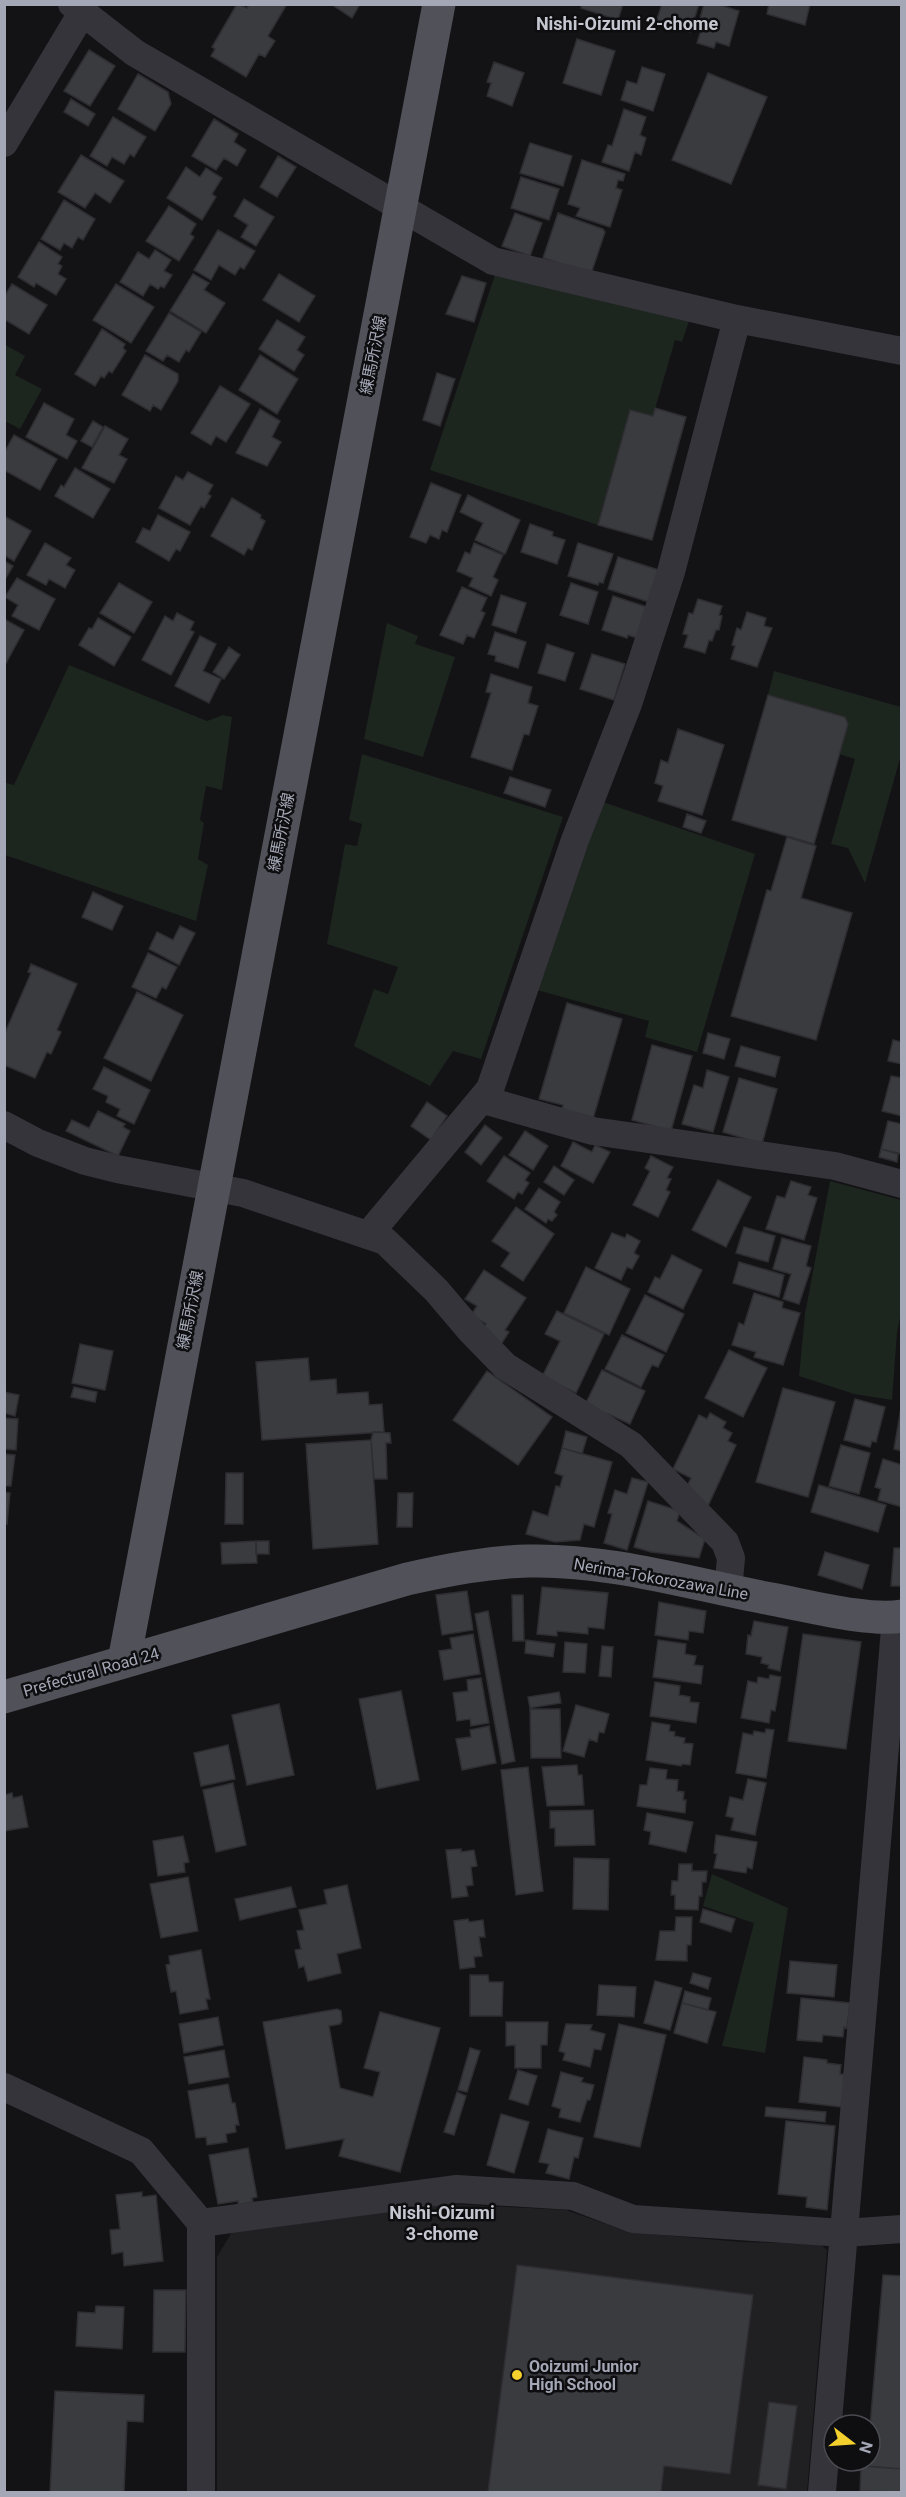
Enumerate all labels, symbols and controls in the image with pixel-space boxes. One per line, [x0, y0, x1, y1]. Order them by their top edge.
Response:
district label: Nishi-Oizumi 2-chome [536, 13, 718, 34]
street label: 練馬所沢線 [356, 314, 390, 396]
street label: 練馬所沢線 [264, 791, 298, 873]
street label: 練馬所沢線 [173, 1269, 207, 1351]
street label: Nerima-Tokorozawa Line [572, 1554, 750, 1604]
street label: Prefectural Road 24 [21, 1644, 161, 1700]
district label: Nishi-Oizumi 3-chome [389, 2202, 495, 2244]
place label: Ooizumi Junior High School [529, 2357, 639, 2394]
marker: Ooizumi Junior High School [510, 2368, 524, 2382]
north arrow [822, 2413, 882, 2473]
text: N [855, 2439, 877, 2455]

